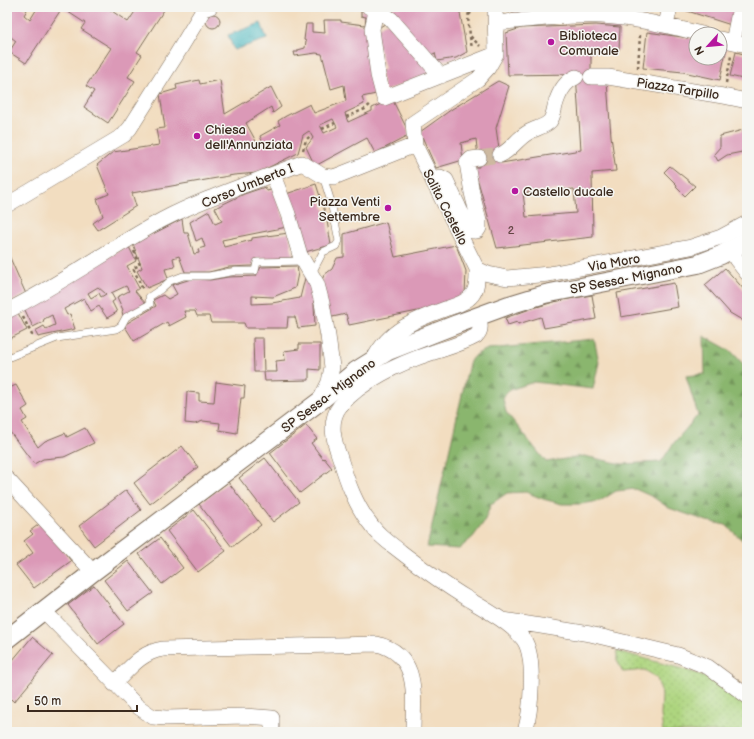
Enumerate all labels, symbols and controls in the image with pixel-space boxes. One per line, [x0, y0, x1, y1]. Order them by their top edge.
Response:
north arrow [688, 26, 728, 66]
place label: Biblioteca Comunale [559, 28, 619, 59]
marker: Biblioteca Comunale [546, 37, 556, 47]
text: N [692, 44, 707, 57]
street label: Piazza Tarpillo [635, 75, 720, 103]
place label: Chiesa dell'Annunziata [205, 122, 293, 153]
marker: Chiesa dell'Annunziata [192, 131, 202, 141]
street label: Corso Umberto I [199, 160, 296, 212]
street label: Salita Castello [419, 167, 471, 248]
place label: Castello ducale [523, 184, 614, 200]
marker: Castello ducale [510, 186, 520, 196]
place label: Piazza Venti Settembre [310, 194, 380, 225]
marker: Piazza Venti Settembre [383, 203, 393, 213]
house number: 2 [508, 224, 515, 237]
street label: Via Moro [587, 251, 641, 275]
street label: SP Sessa- Mignano [569, 260, 684, 298]
street label: SP Sessa- Mignano [278, 355, 379, 436]
scale bar [28, 687, 137, 713]
text: 50 m [34, 694, 61, 709]

